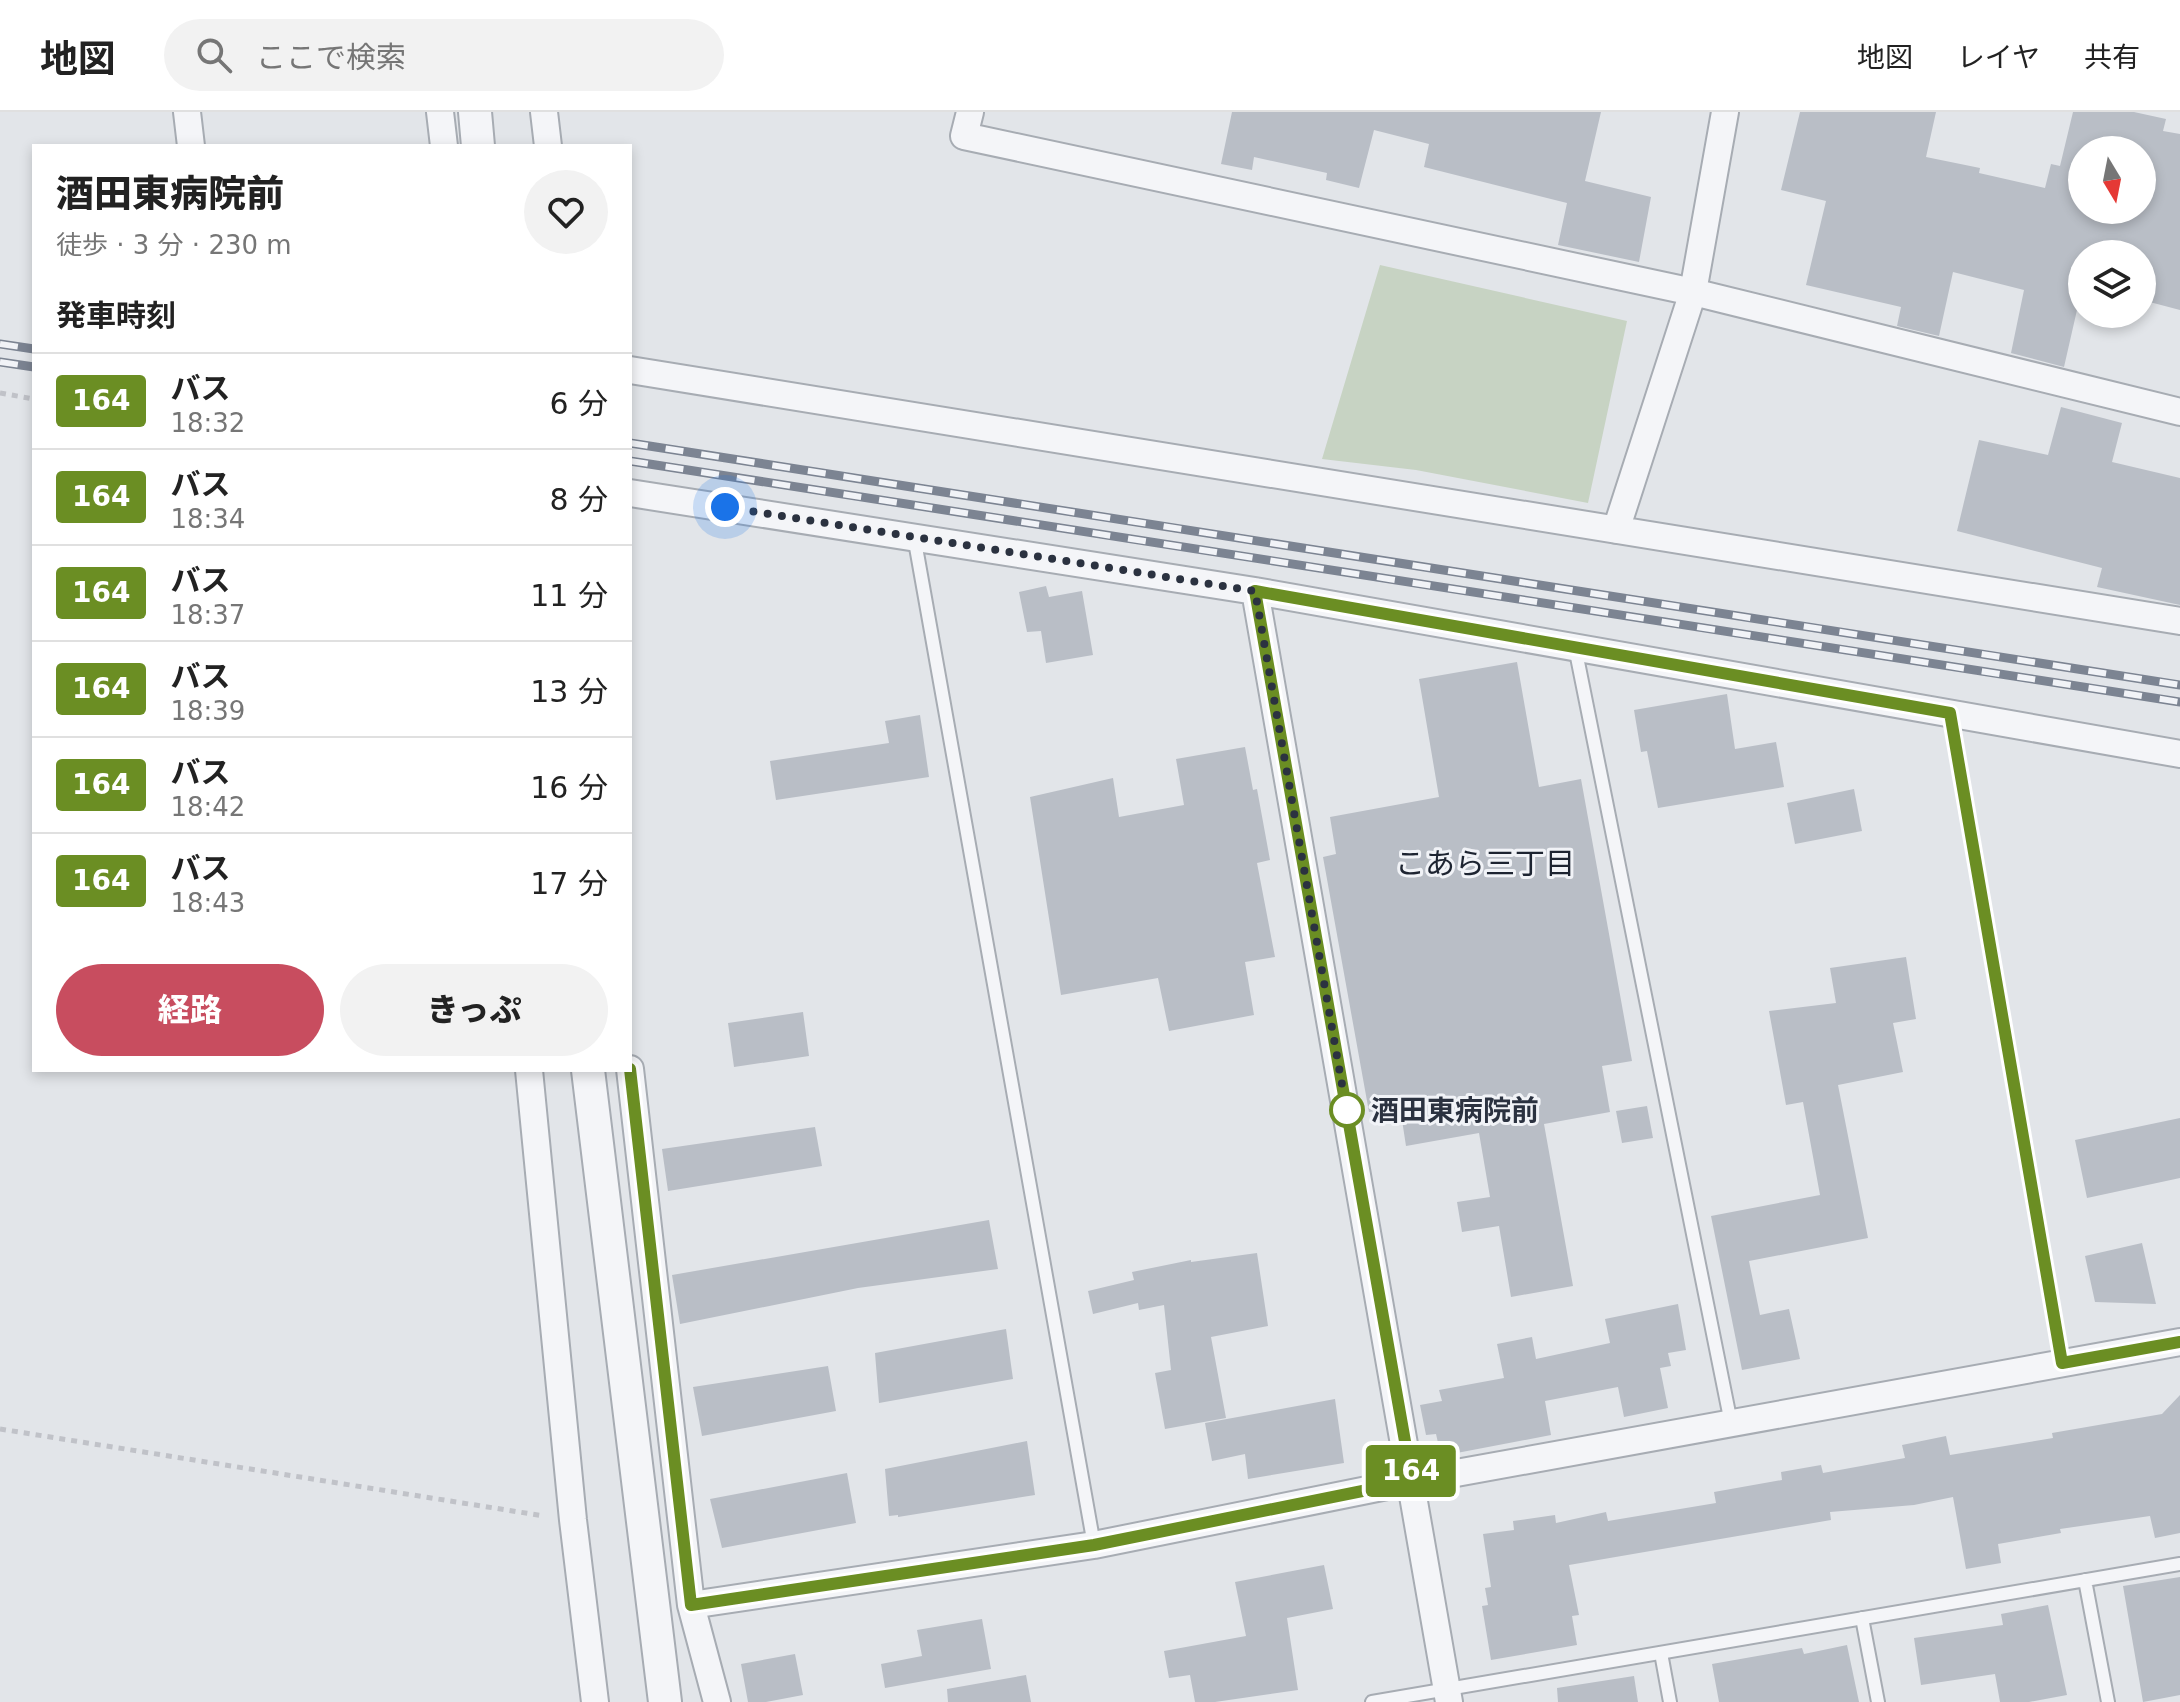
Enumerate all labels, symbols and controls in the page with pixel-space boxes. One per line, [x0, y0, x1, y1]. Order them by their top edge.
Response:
search box [164, 19, 724, 91]
icon: search [192, 33, 236, 77]
text: 地図 [40, 37, 116, 81]
text: ここで検索 [256, 40, 406, 75]
text: 地図 [1857, 41, 1913, 74]
text: レイヤ [1957, 41, 2040, 74]
text: 共有 [2084, 41, 2140, 74]
north arrow [2068, 136, 2156, 224]
map controls [2068, 136, 2156, 328]
button: heart [524, 170, 608, 254]
text: 酒田東病院前 [56, 172, 284, 216]
text: 徒歩 · 3 分 · 230 m [56, 230, 292, 260]
button: layers [2068, 240, 2156, 328]
text: 発車時刻 [56, 298, 176, 333]
text: バス [170, 371, 230, 406]
text: 164 [72, 384, 130, 417]
text: 6 分 [549, 386, 608, 421]
text: 18:32 [170, 408, 245, 438]
text: バス [170, 467, 230, 502]
text: 164 [72, 480, 130, 513]
text: 8 分 [549, 482, 608, 517]
your location [705, 487, 745, 527]
text: 18:34 [170, 504, 245, 534]
text: バス [170, 563, 230, 598]
text: 164 [72, 576, 130, 609]
text: 11 分 [530, 578, 608, 613]
text: 18:37 [170, 600, 245, 630]
text: バス [170, 659, 230, 694]
text: 164 [72, 672, 130, 705]
text: 13 分 [530, 674, 608, 709]
text: 18:39 [170, 696, 245, 726]
text: バス [170, 755, 230, 790]
text: 164 [72, 768, 130, 801]
text: 16 分 [530, 770, 608, 805]
text: 18:42 [170, 792, 245, 822]
district label: こあら三丁目 [1395, 846, 1575, 881]
text: バス [170, 851, 230, 886]
text: 164 [72, 864, 130, 897]
text: 17 分 [530, 866, 608, 901]
text: 18:43 [170, 888, 245, 918]
button: 経路 [56, 964, 324, 1056]
button: きっぷ [340, 964, 608, 1056]
marker: 酒田東病院前 [1330, 1093, 1364, 1127]
place label: 酒田東病院前 [1371, 1094, 1539, 1127]
line badge: 164 [1365, 1445, 1457, 1497]
text: 164 [1382, 1454, 1440, 1487]

